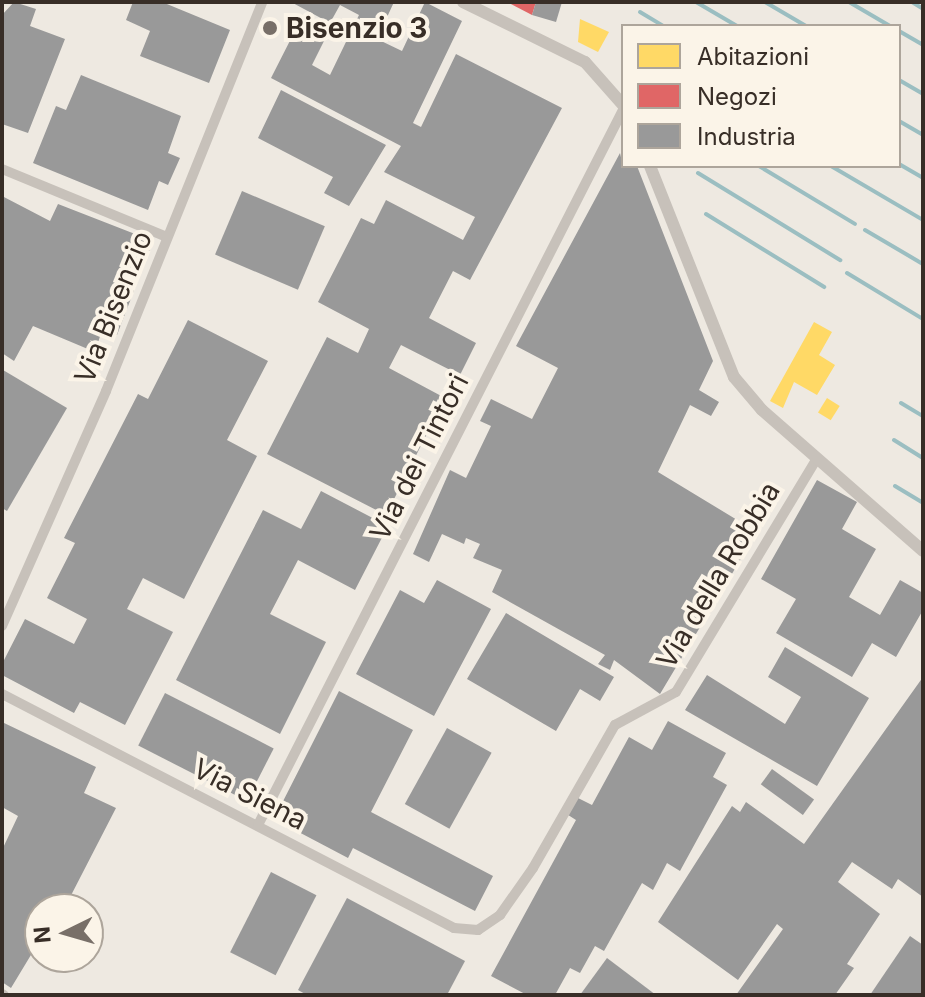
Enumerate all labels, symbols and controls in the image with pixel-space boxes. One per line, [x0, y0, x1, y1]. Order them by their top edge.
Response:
place label: Bisenzio 3 [286, 11, 427, 45]
marker: Bisenzio 3 [261, 19, 279, 37]
legend [621, 24, 901, 168]
text: Abitazioni [697, 42, 809, 71]
text: Negozi [697, 82, 777, 111]
text: Industria [697, 122, 796, 151]
street label: Via Bisenzio [67, 226, 159, 388]
street label: Via dei Tintori [363, 368, 475, 546]
street label: Via della Robbia [649, 476, 787, 674]
street label: Via Siena [188, 751, 312, 837]
north arrow [24, 893, 104, 973]
text: N [28, 925, 56, 944]

